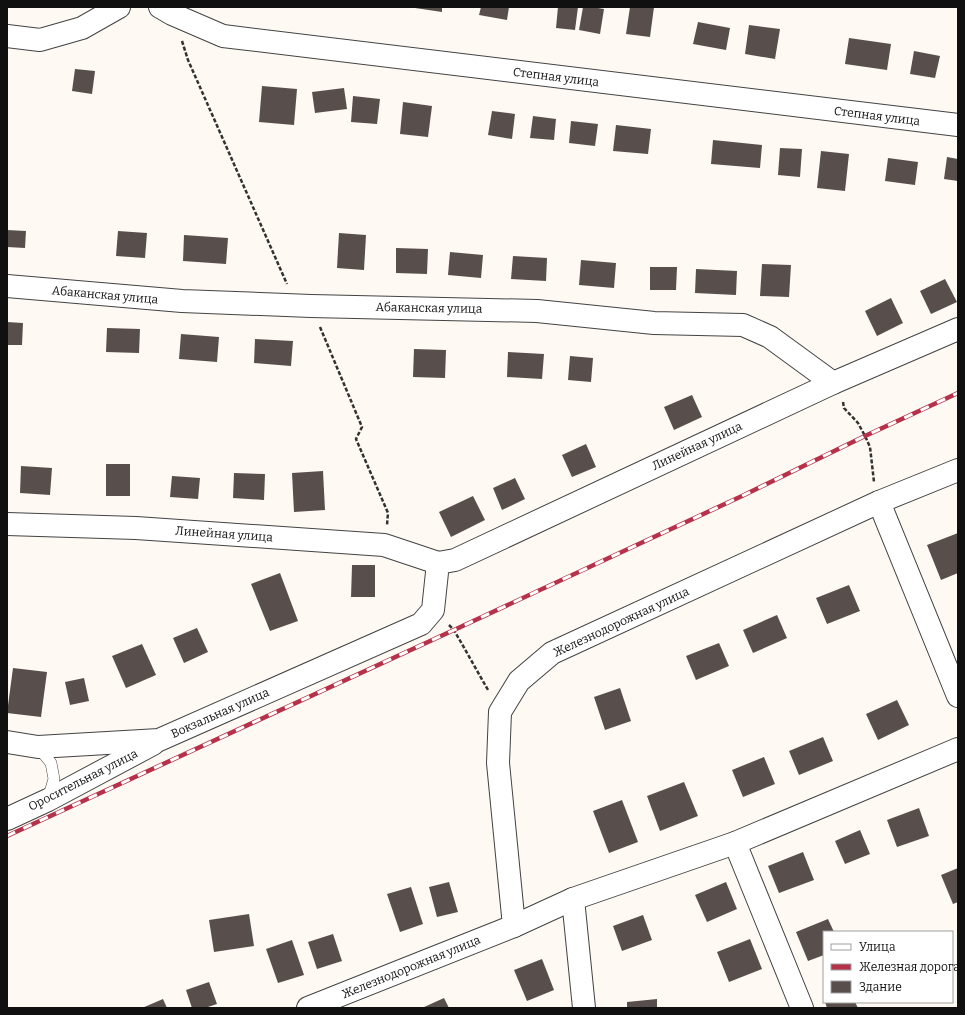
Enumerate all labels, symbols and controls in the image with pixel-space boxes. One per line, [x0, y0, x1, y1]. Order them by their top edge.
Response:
street label: Степная улица [512, 65, 600, 89]
street label: Степная улица [833, 104, 921, 128]
street label: Абаканская улица [51, 283, 159, 307]
street label: Абаканская улица [376, 300, 483, 316]
street label: Линейная улица [650, 419, 745, 473]
street label: Линейная улица [175, 524, 274, 544]
street label: Железнодорожная улица [551, 584, 692, 660]
street label: Вокзальная улица [169, 685, 272, 741]
street label: Оросительная улица [26, 746, 140, 814]
legend [823, 931, 953, 1003]
street label: Железнодорожная улица [340, 933, 483, 1001]
text: Улица [859, 940, 896, 954]
text: Железная дорога [859, 960, 960, 974]
text: Здание [859, 980, 902, 994]

